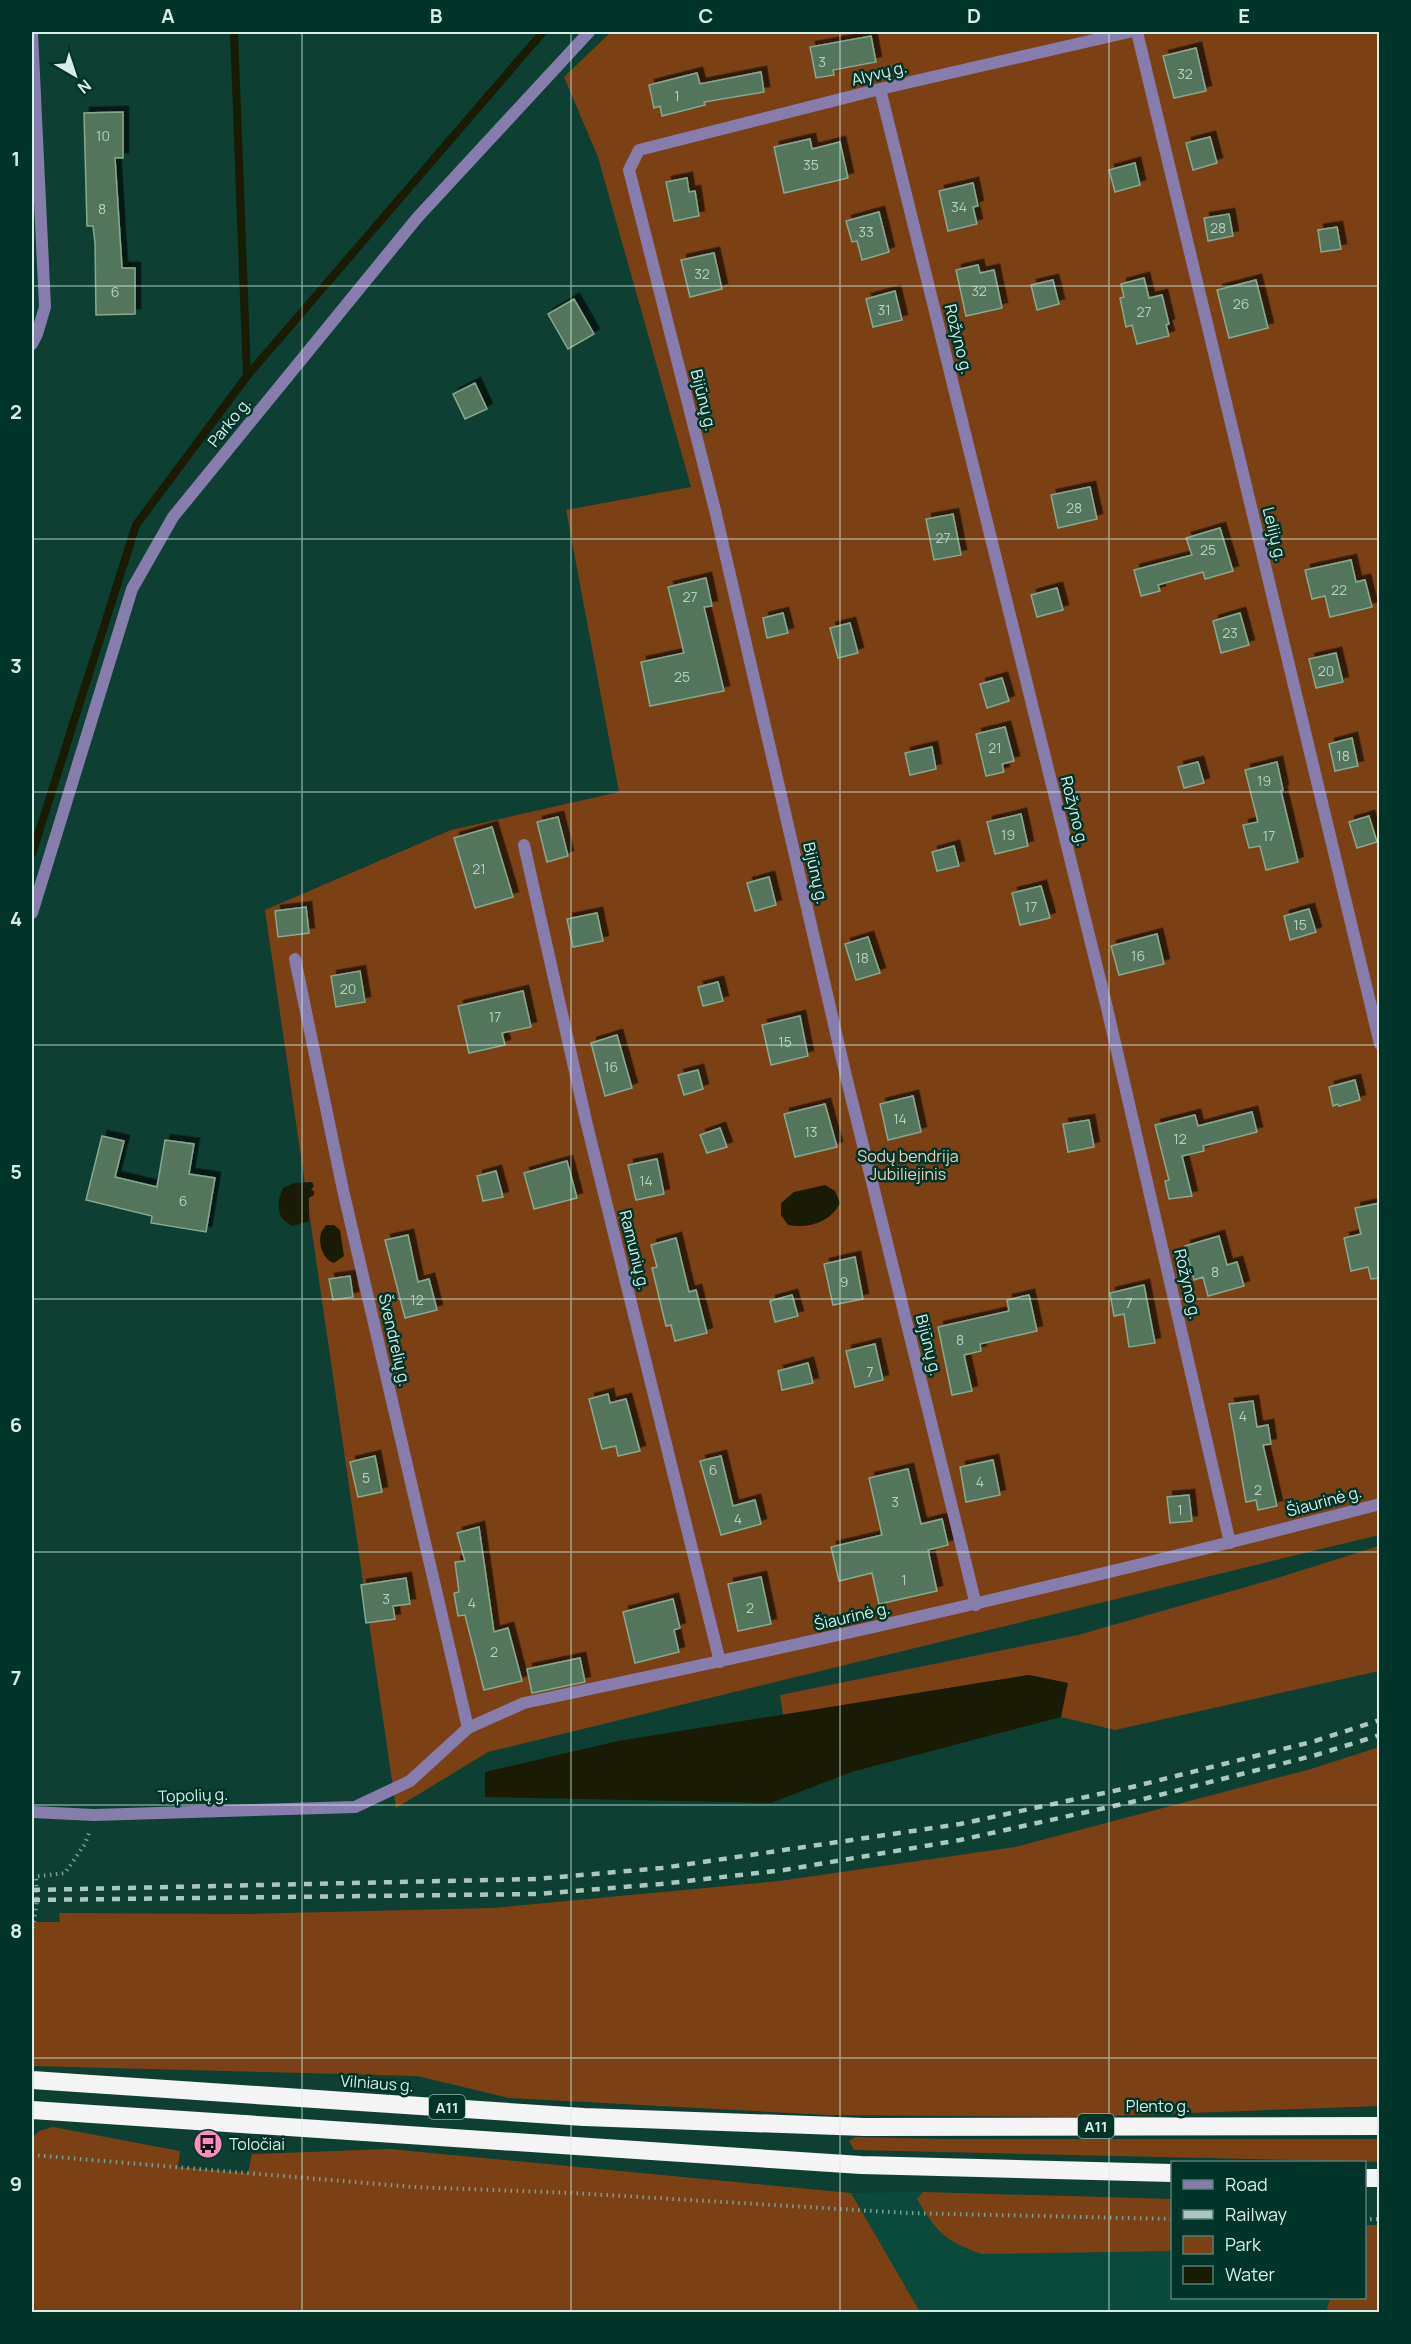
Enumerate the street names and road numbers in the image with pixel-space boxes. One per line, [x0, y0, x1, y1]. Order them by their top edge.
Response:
street label: Alyvų g. [849, 55, 909, 91]
street label: Rožyno g. [940, 302, 978, 376]
street label: Bijūnų g. [686, 367, 722, 433]
street label: Parko g. [202, 393, 256, 451]
street label: Lelijų g. [1258, 505, 1292, 563]
street label: Rožyno g. [1056, 774, 1094, 848]
street label: Bijūnų g. [798, 840, 834, 906]
street label: Ramunių g. [614, 1208, 656, 1292]
street label: Rožyno g. [1169, 1247, 1207, 1321]
street label: Švendrelių g. [374, 1292, 416, 1388]
street label: Bijūnų g. [911, 1312, 947, 1378]
street label: Šiaurinė g. [1284, 1480, 1364, 1522]
street label: Šiaurinė g. [812, 1597, 892, 1635]
street label: Topolių g. [157, 1783, 229, 1807]
street label: Vilniaus g. [340, 2069, 414, 2097]
road number: A11 [429, 2095, 465, 2119]
street label: Plento g. [1126, 2095, 1190, 2117]
road number: A11 [1078, 2114, 1114, 2138]

